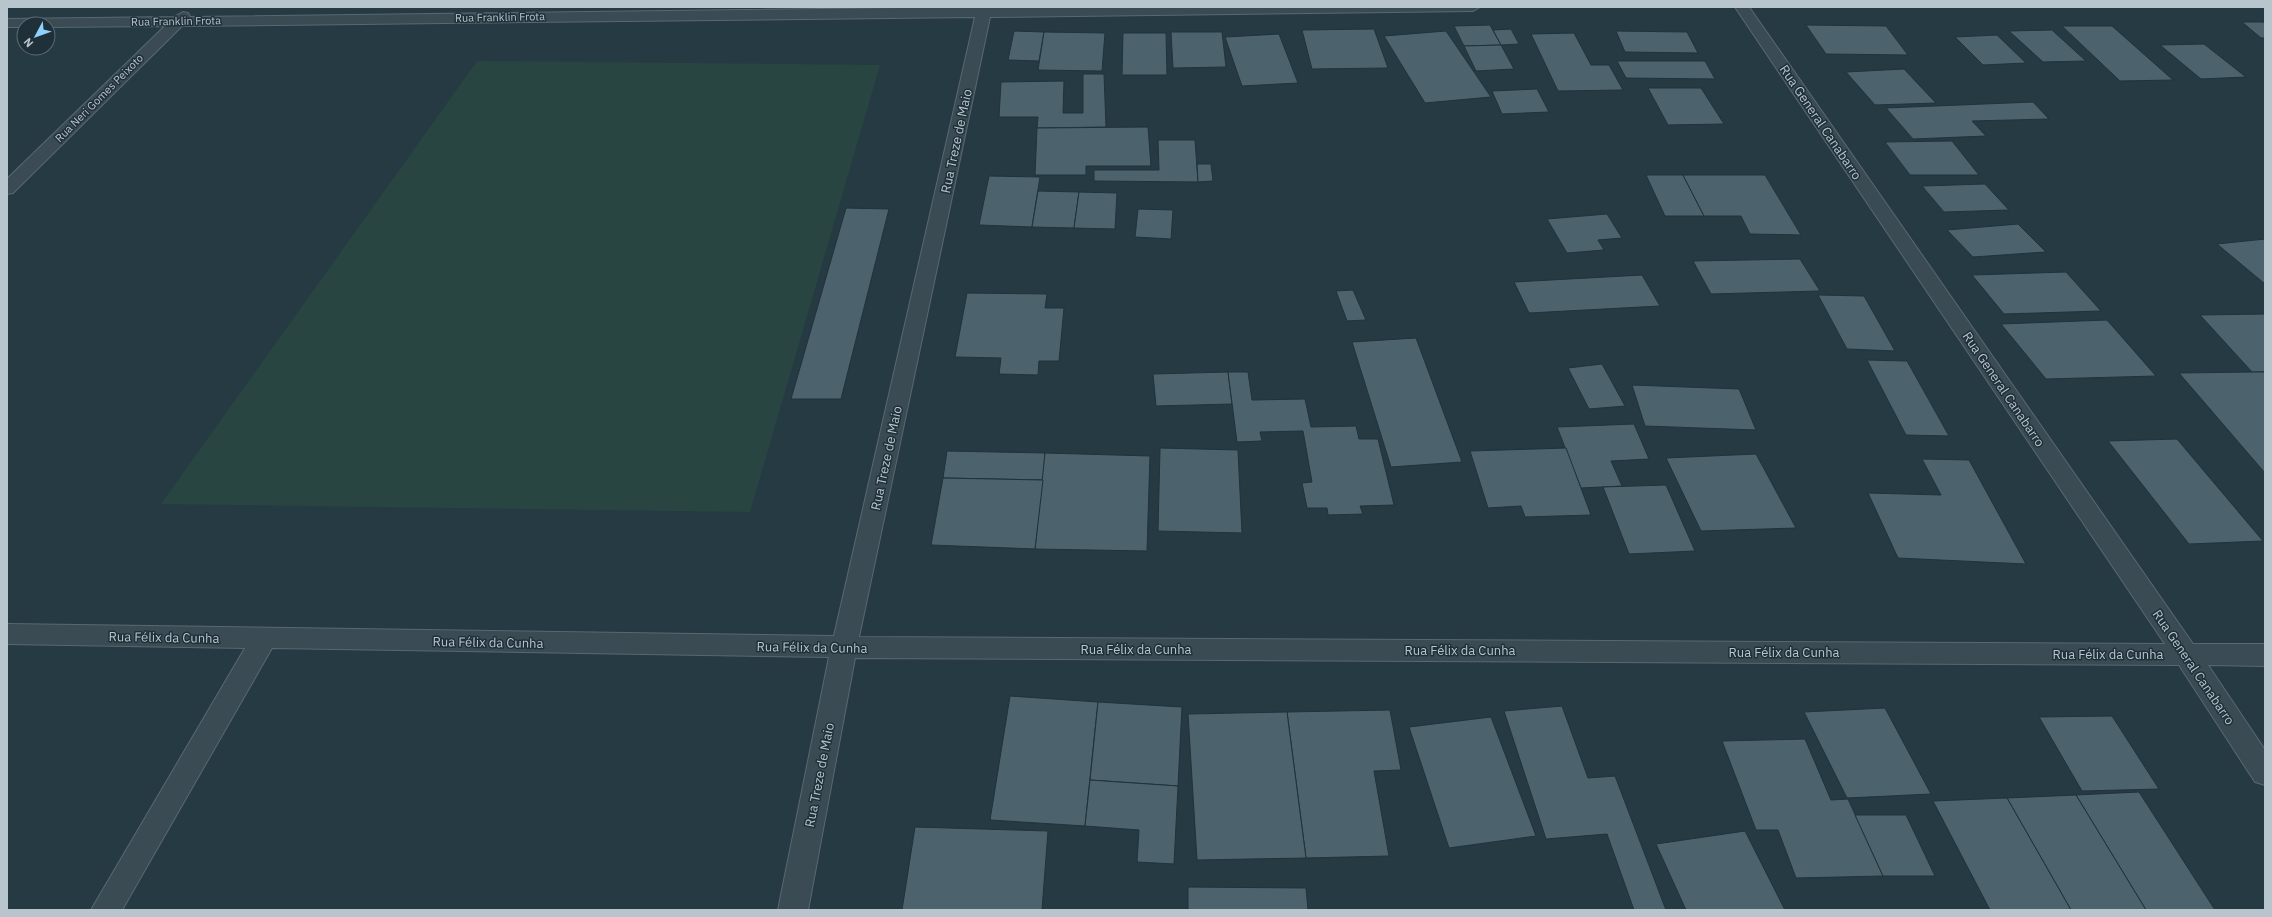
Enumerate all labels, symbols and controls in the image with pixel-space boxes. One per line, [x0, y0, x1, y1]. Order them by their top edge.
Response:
street label: Rua Franklin Frota [455, 9, 545, 25]
street label: Rua Franklin Frota [131, 13, 221, 29]
north arrow [16, 16, 56, 56]
text: N [21, 35, 36, 50]
street label: Rua Neri Gomes Peixoto [52, 51, 146, 145]
street label: Rua General Canabarro [1776, 61, 1865, 183]
street label: Rua Treze de Maio [937, 87, 976, 195]
street label: Rua General Canabarro [1959, 328, 2048, 450]
street label: Rua Treze de Maio [867, 404, 906, 512]
street label: Rua General Canabarro [2149, 606, 2238, 728]
street label: Rua Félix da Cunha [108, 628, 220, 647]
street label: Rua Félix da Cunha [432, 633, 544, 652]
street label: Rua Félix da Cunha [756, 638, 868, 657]
street label: Rua Félix da Cunha [1081, 641, 1192, 658]
street label: Rua Félix da Cunha [1405, 642, 1516, 659]
street label: Rua Félix da Cunha [1729, 644, 1840, 661]
street label: Rua Félix da Cunha [2053, 646, 2164, 663]
street label: Rua Treze de Maio [801, 721, 838, 829]

